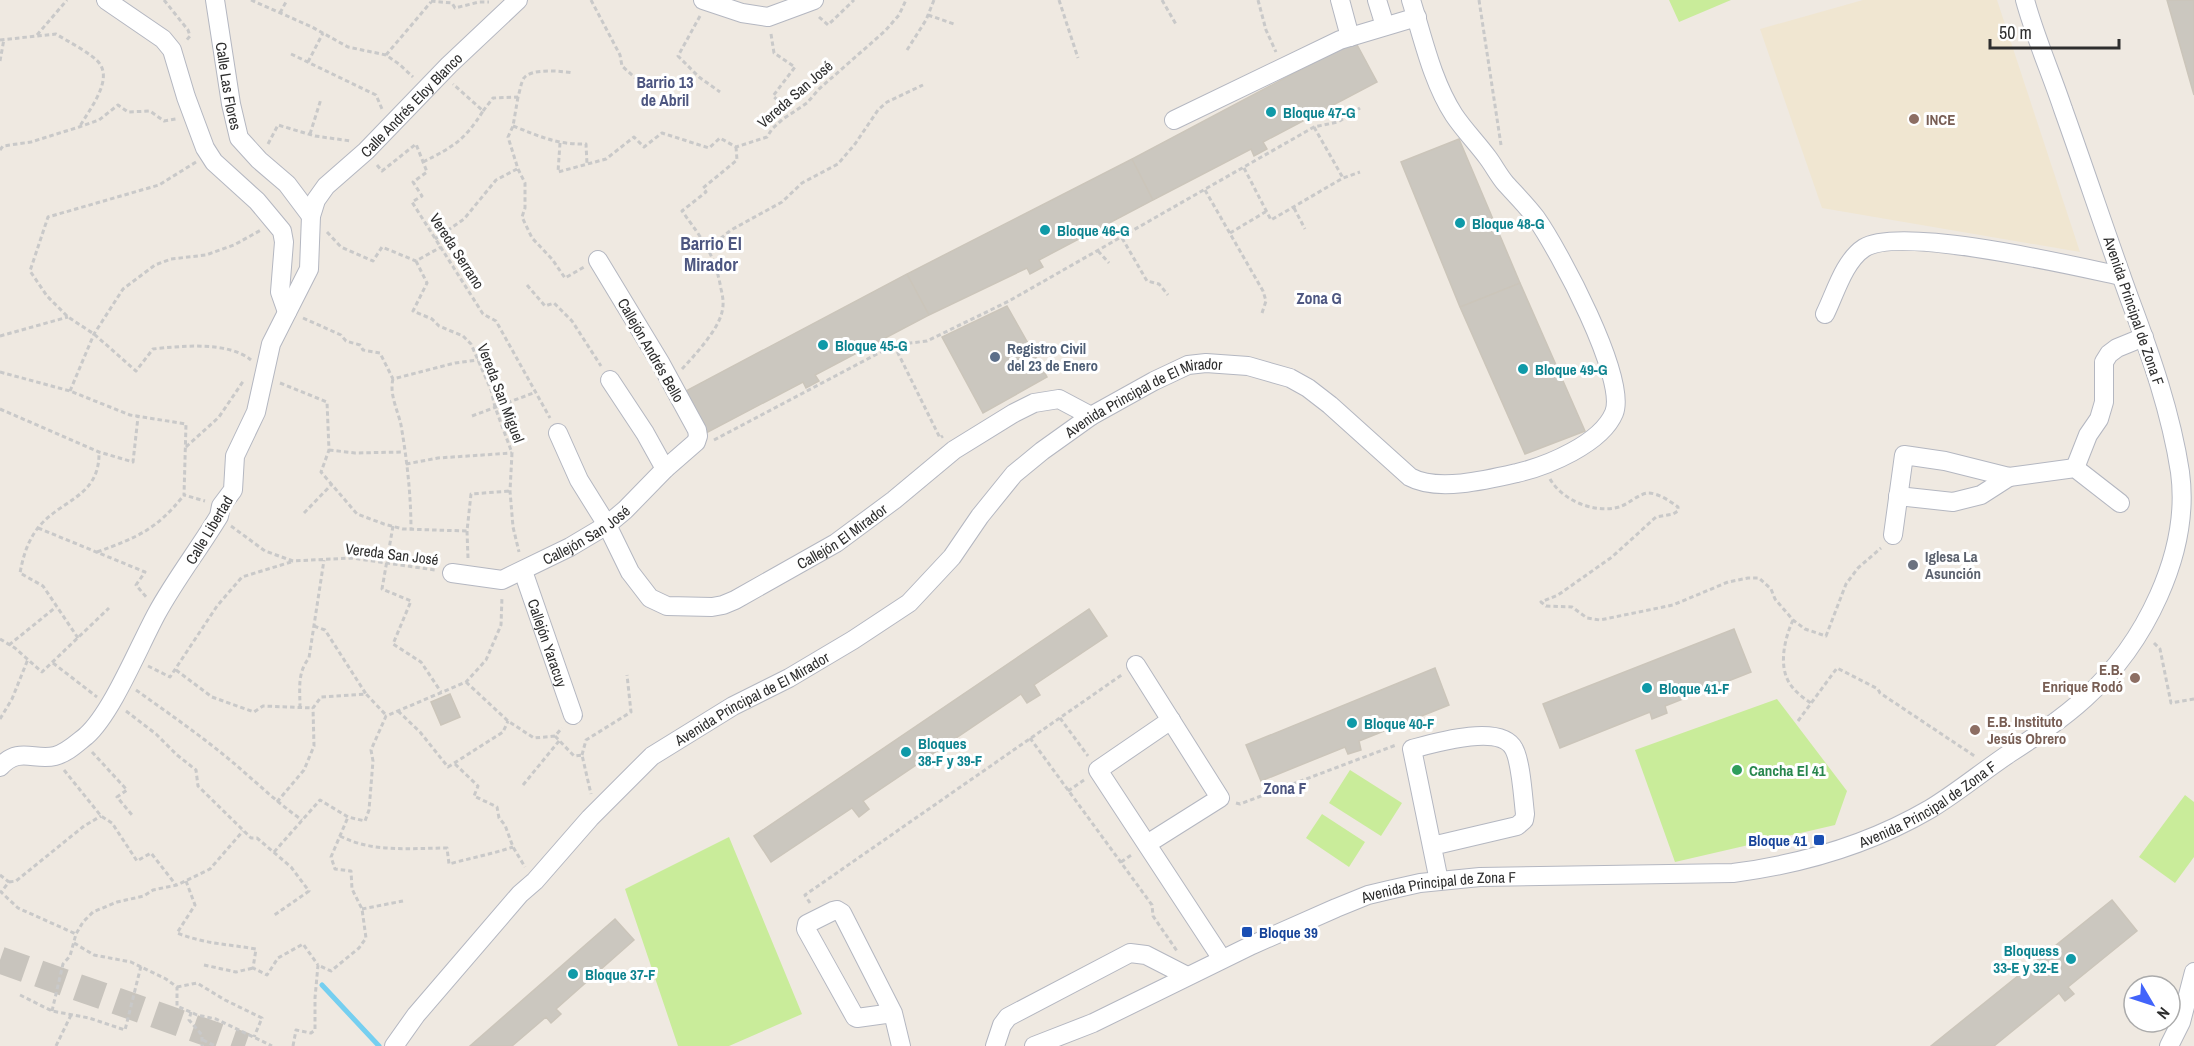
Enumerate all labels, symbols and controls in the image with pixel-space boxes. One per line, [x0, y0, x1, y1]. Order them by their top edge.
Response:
scale bar [1990, 12, 2119, 50]
text: 50 m [1999, 20, 2032, 45]
street label: Calle Las Flores [211, 40, 247, 132]
street label: Calle Andrés Eloy Blanco [356, 48, 467, 162]
street label: Vereda San José [753, 55, 837, 133]
district label: Barrio 13 de Abril [637, 71, 693, 111]
place label: Bloque 47-G [1283, 102, 1355, 123]
marker: Bloque 47-G [1264, 105, 1278, 119]
place label: INCE [1926, 109, 1955, 130]
marker: INCE [1907, 112, 1921, 126]
street label: Vereda Serrano [425, 209, 489, 293]
place label: Bloque 48-G [1472, 213, 1544, 234]
marker: Bloque 48-G [1453, 216, 1467, 230]
place label: Bloque 46-G [1057, 220, 1129, 241]
marker: Bloque 46-G [1038, 223, 1052, 237]
district label: Barrio El Mirador [680, 231, 742, 277]
street label: Avenida Principal de Zona F [2098, 233, 2169, 388]
district label: Zona G [1296, 287, 1342, 309]
street label: Callejón Andrés Bello [613, 294, 689, 406]
place label: Bloque 45-G [835, 335, 907, 356]
marker: Bloque 45-G [816, 338, 830, 352]
place label: Registro Civil del 23 de Enero [1007, 338, 1098, 376]
street label: Vereda San Miguel [472, 340, 530, 446]
marker: Registro Civil del 23 de Enero [988, 350, 1002, 364]
street label: Avenida Principal de El Mirador [1059, 352, 1223, 443]
place label: Bloque 49-G [1535, 359, 1607, 380]
marker: Bloque 49-G [1516, 362, 1530, 376]
street label: Calle Libertad [180, 492, 238, 568]
street label: Callejón El Mirador [793, 498, 891, 574]
street label: Callejón San José [539, 500, 634, 569]
street label: Vereda San José [344, 538, 440, 570]
place label: Iglesa La Asunción [1925, 546, 1981, 584]
marker: Iglesa La Asunción [1906, 558, 1920, 572]
street label: Callejón Yaracuy [523, 596, 573, 690]
street label: Avenida Principal de El Mirador [670, 646, 833, 751]
place label: E.B. Enrique Rodó [2042, 659, 2123, 697]
marker: E.B. Enrique Rodó [2128, 671, 2142, 685]
place label: Bloque 41-F [1659, 678, 1729, 699]
marker: Bloque 41-F [1640, 681, 1654, 695]
place label: E.B. Instituto Jesús Obrero [1987, 711, 2066, 749]
place label: Bloque 40-F [1364, 713, 1434, 734]
marker: Bloque 40-F [1345, 716, 1359, 730]
marker: E.B. Instituto Jesús Obrero [1968, 723, 1982, 737]
place label: Bloques 38-F y 39-F [918, 733, 982, 771]
marker: Bloques 38-F y 39-F [899, 745, 913, 759]
street label: Avenida Principal de Zona F [1855, 756, 2000, 852]
place label: Cancha El 41 [1749, 760, 1826, 781]
marker: Cancha El 41 [1730, 763, 1744, 777]
district label: Zona F [1263, 777, 1307, 799]
place label: Bloque 41 [1748, 830, 1807, 851]
marker: Bloque 41 [1812, 833, 1826, 847]
street label: Avenida Principal de Zona F [1357, 866, 1516, 908]
place label: Bloque 39 [1259, 922, 1318, 943]
marker: Bloque 39 [1240, 925, 1254, 939]
place label: Bloquess 33-E y 32-E [1993, 940, 2059, 978]
marker: Bloquess 33-E y 32-E [2064, 952, 2078, 966]
place label: Bloque 37-F [585, 964, 655, 985]
marker: Bloque 37-F [566, 967, 580, 981]
north arrow [2122, 974, 2182, 1034]
text: N [2152, 1003, 2175, 1024]

